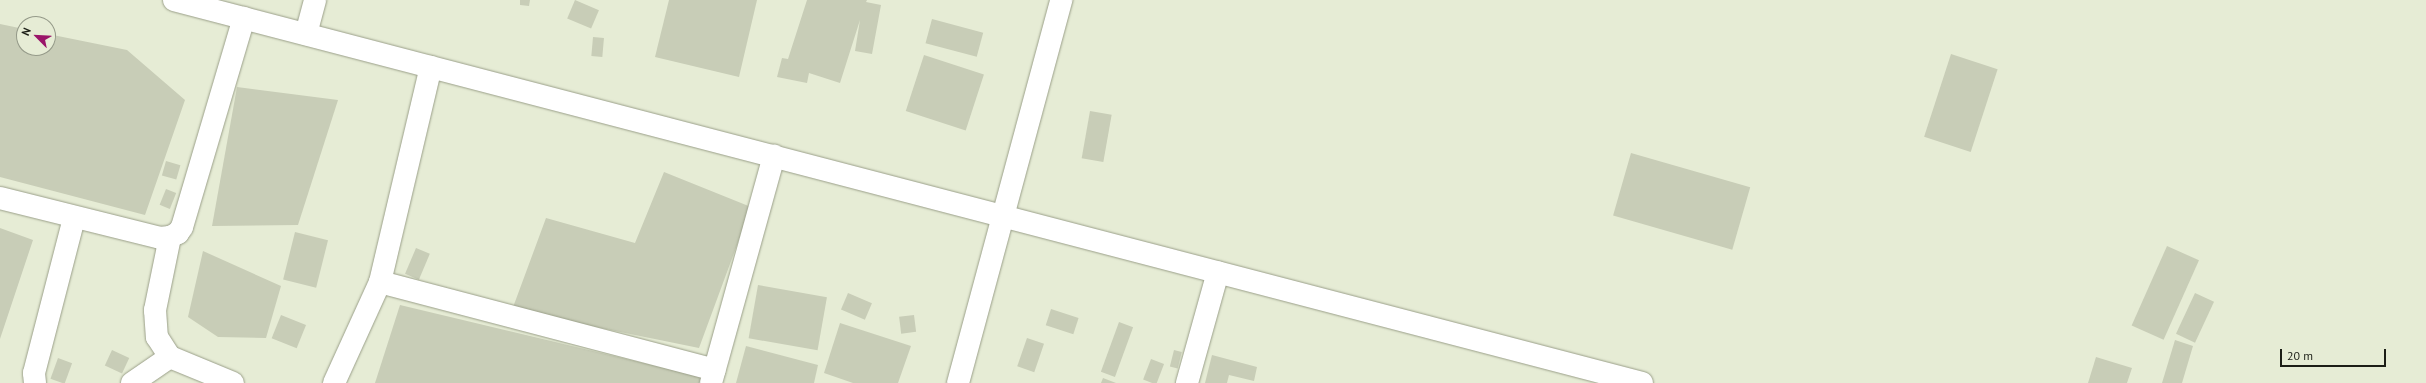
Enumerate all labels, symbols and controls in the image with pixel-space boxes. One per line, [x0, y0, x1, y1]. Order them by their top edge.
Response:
north arrow [16, 16, 56, 56]
text: N [18, 25, 34, 38]
scale bar [2282, 341, 2388, 367]
text: 20 m [2287, 348, 2313, 363]

